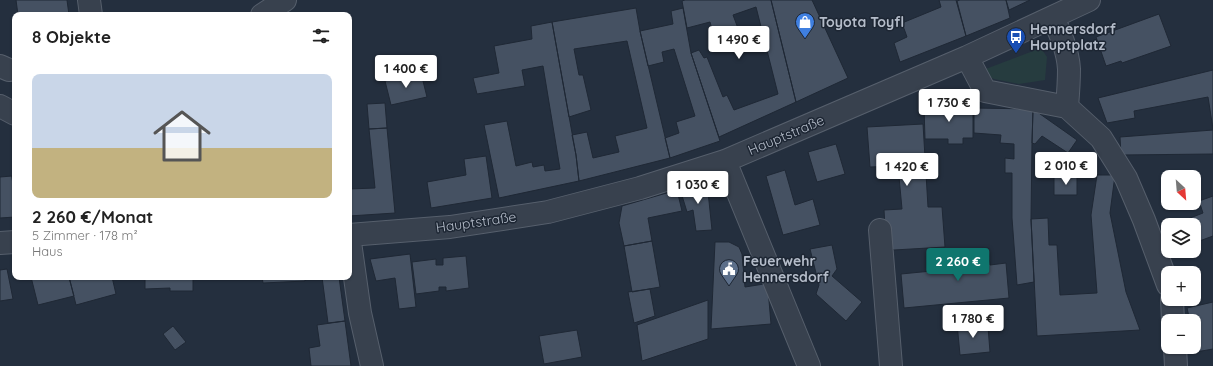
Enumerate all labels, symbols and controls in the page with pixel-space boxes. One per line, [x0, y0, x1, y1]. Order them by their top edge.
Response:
shop icon: Toyota Toyfl [794, 11, 816, 39]
place label: Toyota Toyfl [819, 13, 904, 31]
place label: Hennersdorf Hauptplatz [1030, 20, 1117, 54]
icon: filters [310, 25, 332, 47]
text: 8 Objekte [32, 26, 111, 47]
pin: 1 490 € [702, 26, 776, 60]
bus stop icon: Hennersdorf Hauptplatz [1005, 26, 1027, 54]
text: 1 490 € [717, 31, 761, 47]
pin: 1 400 € [369, 55, 443, 89]
text: 1 400 € [384, 60, 428, 76]
pin: 1 730 € [912, 89, 986, 123]
text: 1 730 € [928, 94, 970, 110]
icon: home [146, 100, 218, 172]
street label: Hauptstraße [745, 111, 827, 159]
pin: 2 010 € [1029, 152, 1103, 186]
pin: 1 420 € [870, 153, 944, 187]
text: 2 010 € [1044, 157, 1088, 173]
text: 1 420 € [885, 158, 929, 174]
north arrow [1161, 170, 1201, 210]
map controls [1161, 170, 1201, 354]
pin: 1 030 € [661, 171, 735, 205]
text: 1 030 € [676, 176, 720, 192]
text: 2 260 €/Monat [32, 206, 153, 227]
street label: Hauptstraße [434, 207, 518, 237]
button: layers [1161, 218, 1201, 258]
text: 5 Zimmer · 178 m² [32, 227, 138, 243]
text: Haus [32, 243, 63, 259]
pin: 2 260 € [921, 248, 995, 282]
place label: Feuerwehr Hennersdorf [743, 252, 830, 286]
text: 2 260 € [935, 253, 981, 269]
public building icon: Feuerwehr Hennersdorf [718, 258, 740, 286]
button: + [1161, 266, 1201, 306]
pin: 1 780 € [936, 305, 1010, 339]
text: 1 780 € [952, 310, 994, 326]
button: − [1161, 314, 1201, 354]

